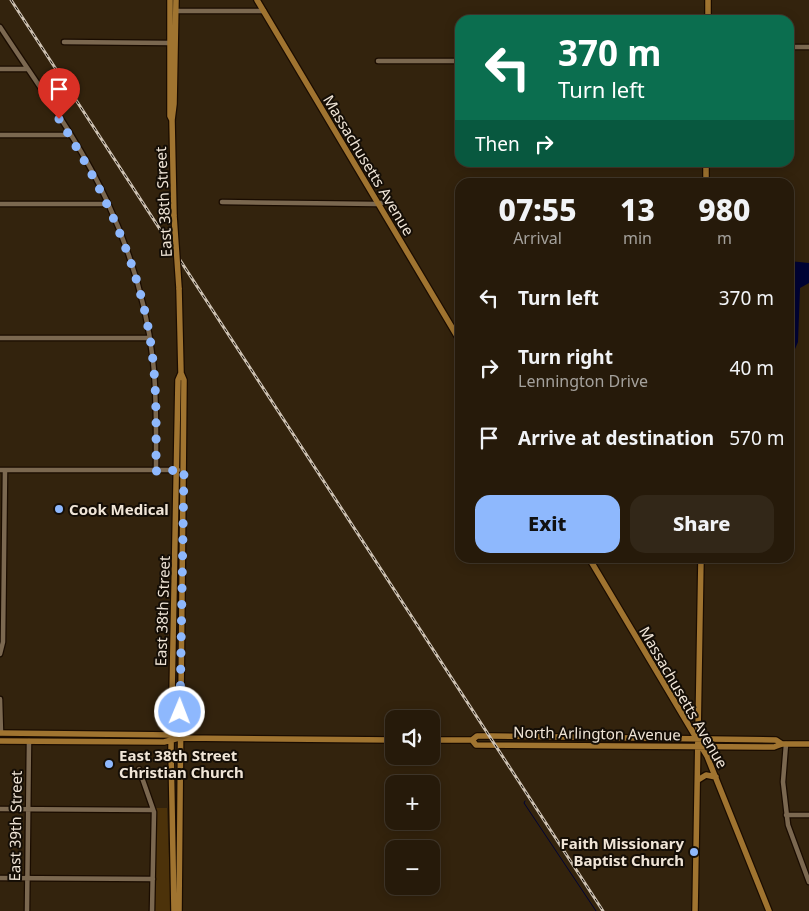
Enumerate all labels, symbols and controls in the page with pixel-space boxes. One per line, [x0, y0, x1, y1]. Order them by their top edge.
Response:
text: 370 m [558, 29, 661, 76]
icon: left [475, 35, 540, 100]
pin [38, 68, 80, 119]
text: Turn left [558, 74, 645, 104]
icon: arrive [45, 75, 73, 103]
street label: Massachusetts Avenue [319, 91, 419, 239]
icon: right [530, 130, 558, 158]
text: Then [475, 131, 520, 157]
street label: East 38th Street [150, 146, 176, 258]
text: 07:55 [499, 189, 577, 230]
text: 13 [620, 189, 655, 230]
text: 980 [698, 189, 750, 230]
text: Arrival [513, 227, 562, 249]
text: min [623, 227, 652, 249]
text: m [717, 227, 732, 249]
icon: left [475, 284, 503, 312]
text: Turn left [518, 285, 599, 311]
text: 370 m [719, 285, 774, 311]
text: Turn right [518, 344, 613, 370]
icon: right [475, 354, 503, 382]
text: 40 m [730, 355, 774, 381]
text: Lennington Drive [518, 370, 648, 392]
icon: arrive [475, 424, 503, 452]
text: Arrive at destination [518, 425, 714, 451]
text: 570 m [729, 425, 785, 451]
button: Exit [475, 495, 620, 553]
button: Share [630, 495, 774, 553]
place label: Cook Medical [69, 499, 169, 519]
marker: Cook Medical [53, 503, 65, 515]
street label: East 38th Street [150, 555, 174, 667]
street label: Massachusetts Avenue [635, 622, 733, 772]
position arrow [153, 685, 205, 737]
map controls [385, 710, 440, 895]
button: sound [385, 710, 440, 765]
street label: North Arlington Avenue [513, 722, 681, 744]
place label: East 38th Street Christian Church [119, 745, 244, 782]
marker: East 38th Street Christian Church [103, 758, 115, 770]
street label: East 39th Street [4, 770, 26, 882]
button: + [385, 775, 440, 830]
place label: Faith Missionary Baptist Church [561, 833, 684, 870]
button: − [385, 840, 440, 895]
marker: Faith Missionary Baptist Church [688, 846, 700, 858]

